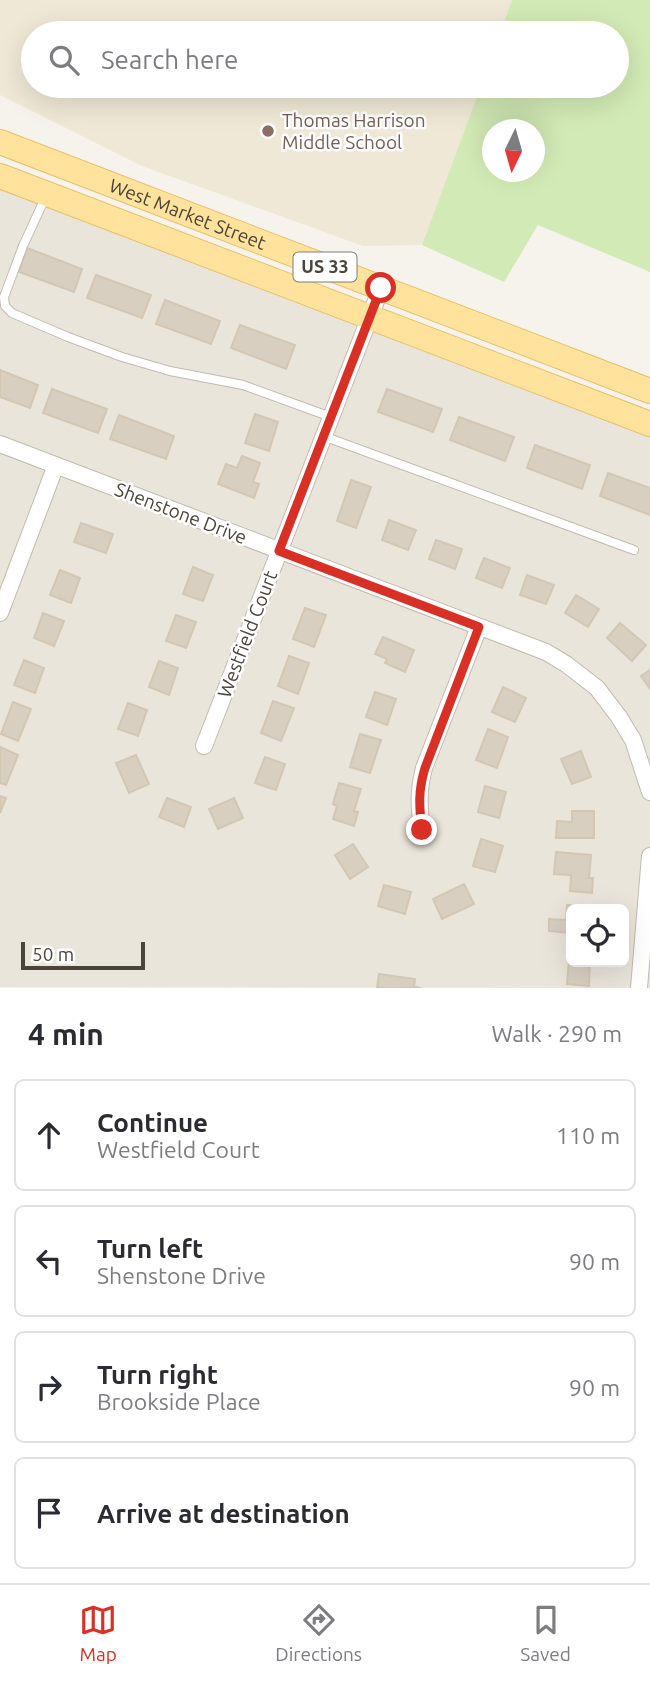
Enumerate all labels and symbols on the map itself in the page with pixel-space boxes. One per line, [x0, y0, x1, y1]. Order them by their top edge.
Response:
place label: Thomas Harrison Middle School [282, 109, 426, 153]
north arrow [482, 119, 545, 182]
marker: Thomas Harrison Middle School [260, 123, 276, 139]
street label: West Market Street [106, 174, 270, 254]
road number: US 33 [294, 253, 356, 282]
route start [365, 272, 396, 303]
street label: Shenstone Drive [112, 478, 250, 548]
street label: Westfield Court [213, 567, 282, 701]
route end [406, 814, 437, 845]
scale bar [21, 939, 145, 971]

